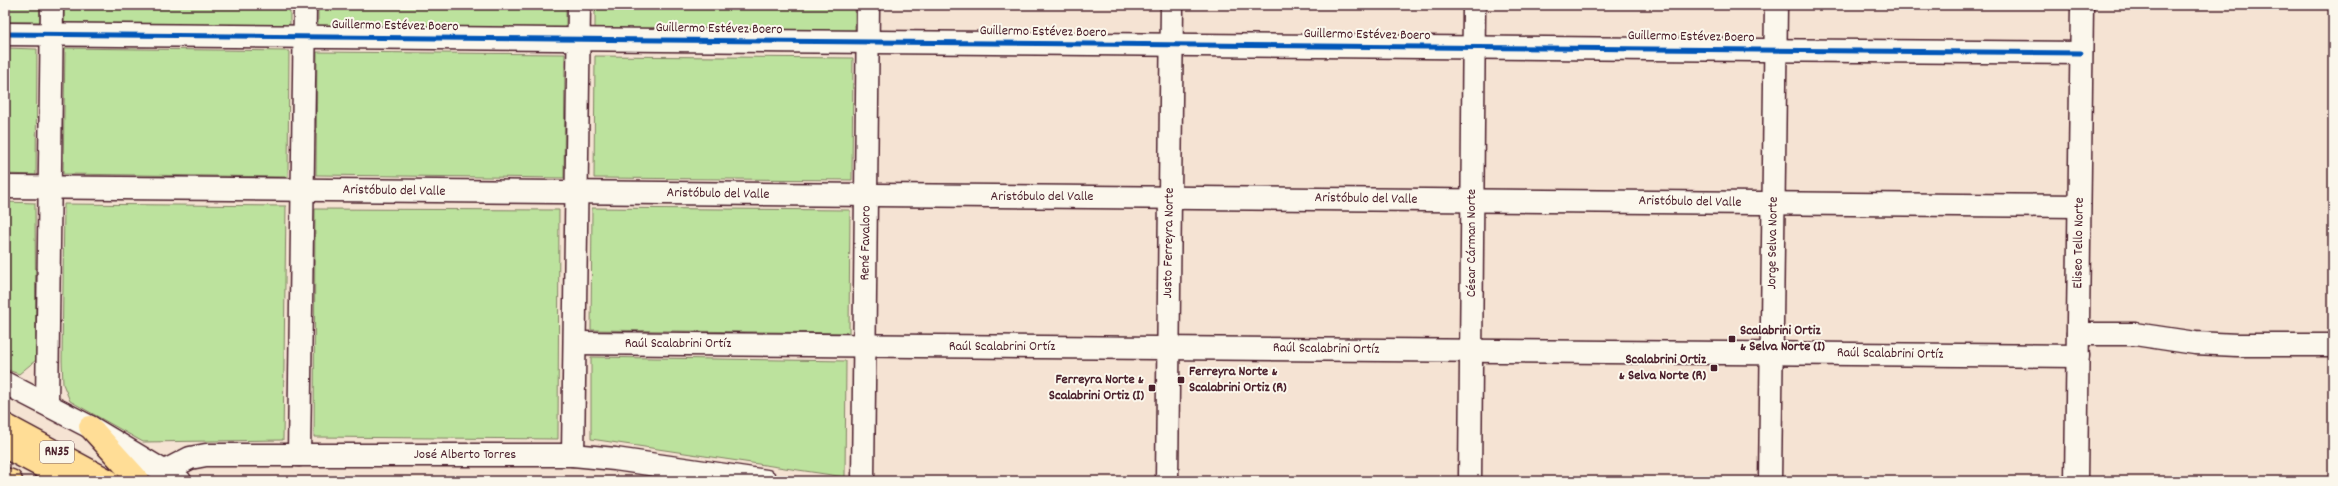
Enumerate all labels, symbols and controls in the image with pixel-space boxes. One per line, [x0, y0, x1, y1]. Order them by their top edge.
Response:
street label: Guillermo Estévez Boero [331, 15, 459, 37]
street label: Guillermo Estévez Boero [655, 18, 783, 40]
street label: Guillermo Estévez Boero [979, 21, 1107, 43]
street label: Guillermo Estévez Boero [1303, 24, 1431, 46]
street label: Guillermo Estévez Boero [1627, 26, 1755, 48]
street label: Aristóbulo del Valle [342, 180, 446, 202]
street label: Aristóbulo del Valle [666, 183, 770, 205]
street label: Aristóbulo del Valle [991, 187, 1093, 207]
street label: Justo Ferreyra Norte [1158, 187, 1180, 299]
street label: Aristóbulo del Valle [1314, 188, 1418, 210]
street label: César Cárman Norte [1462, 189, 1482, 297]
street label: Aristóbulo del Valle [1638, 191, 1742, 213]
street label: Jorge Selva Norte [1762, 196, 1784, 290]
street label: Eliseo Tello Norte [2068, 197, 2090, 289]
street label: René Favaloro [855, 205, 877, 281]
place label: Scalabrini Ortiz & Selva Norte (I) [1740, 321, 1825, 357]
street label: Raúl Scalabrini Ortíz [625, 334, 732, 354]
marker: Scalabrini Ortiz & Selva Norte (I) [1727, 334, 1737, 344]
street label: Raúl Scalabrini Ortíz [949, 337, 1056, 357]
street label: Raúl Scalabrini Ortíz [1273, 338, 1380, 360]
street label: Raúl Scalabrini Ortíz [1837, 343, 1944, 365]
place label: Scalabrini Ortiz & Selva Norte (R) [1619, 350, 1707, 386]
place label: Ferreyra Norte & Scalabrini Ortiz (R) [1189, 362, 1287, 398]
marker: Scalabrini Ortiz & Selva Norte (R) [1709, 363, 1719, 373]
place label: Ferreyra Norte & Scalabrini Ortiz (I) [1049, 370, 1144, 406]
marker: Ferreyra Norte & Scalabrini Ortiz (R) [1176, 375, 1186, 385]
marker: Ferreyra Norte & Scalabrini Ortiz (I) [1147, 383, 1157, 393]
road number: RN35 [40, 441, 74, 463]
street label: José Alberto Torres [414, 445, 516, 465]

